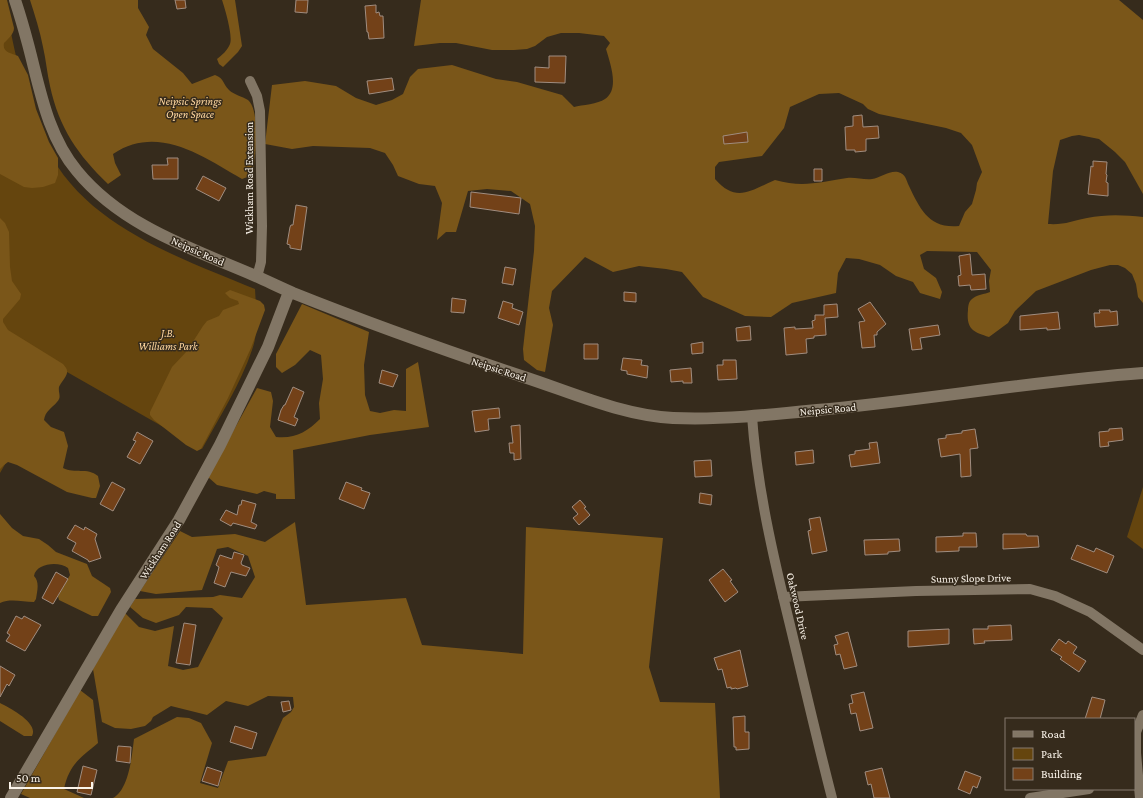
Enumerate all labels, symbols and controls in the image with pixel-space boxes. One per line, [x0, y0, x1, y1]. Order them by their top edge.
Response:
park label: Neipsic Springs Open Space [159, 95, 222, 121]
street label: Wickham Road Extension [243, 122, 255, 234]
street label: Neipsic Road [169, 234, 227, 269]
park label: J.B. Williams Park [139, 327, 199, 352]
street label: Neipsic Road [470, 355, 528, 384]
street label: Neipsic Road [799, 401, 857, 418]
street label: Wickham Road [137, 519, 183, 581]
street label: Oakwood Drive [784, 571, 812, 641]
street label: Sunny Slope Drive [931, 571, 1011, 586]
legend [1005, 718, 1135, 790]
text: Road [1041, 727, 1066, 741]
text: Park [1041, 747, 1063, 761]
scale bar [10, 764, 92, 790]
text: Building [1041, 767, 1082, 781]
text: 50 m [16, 771, 41, 785]

